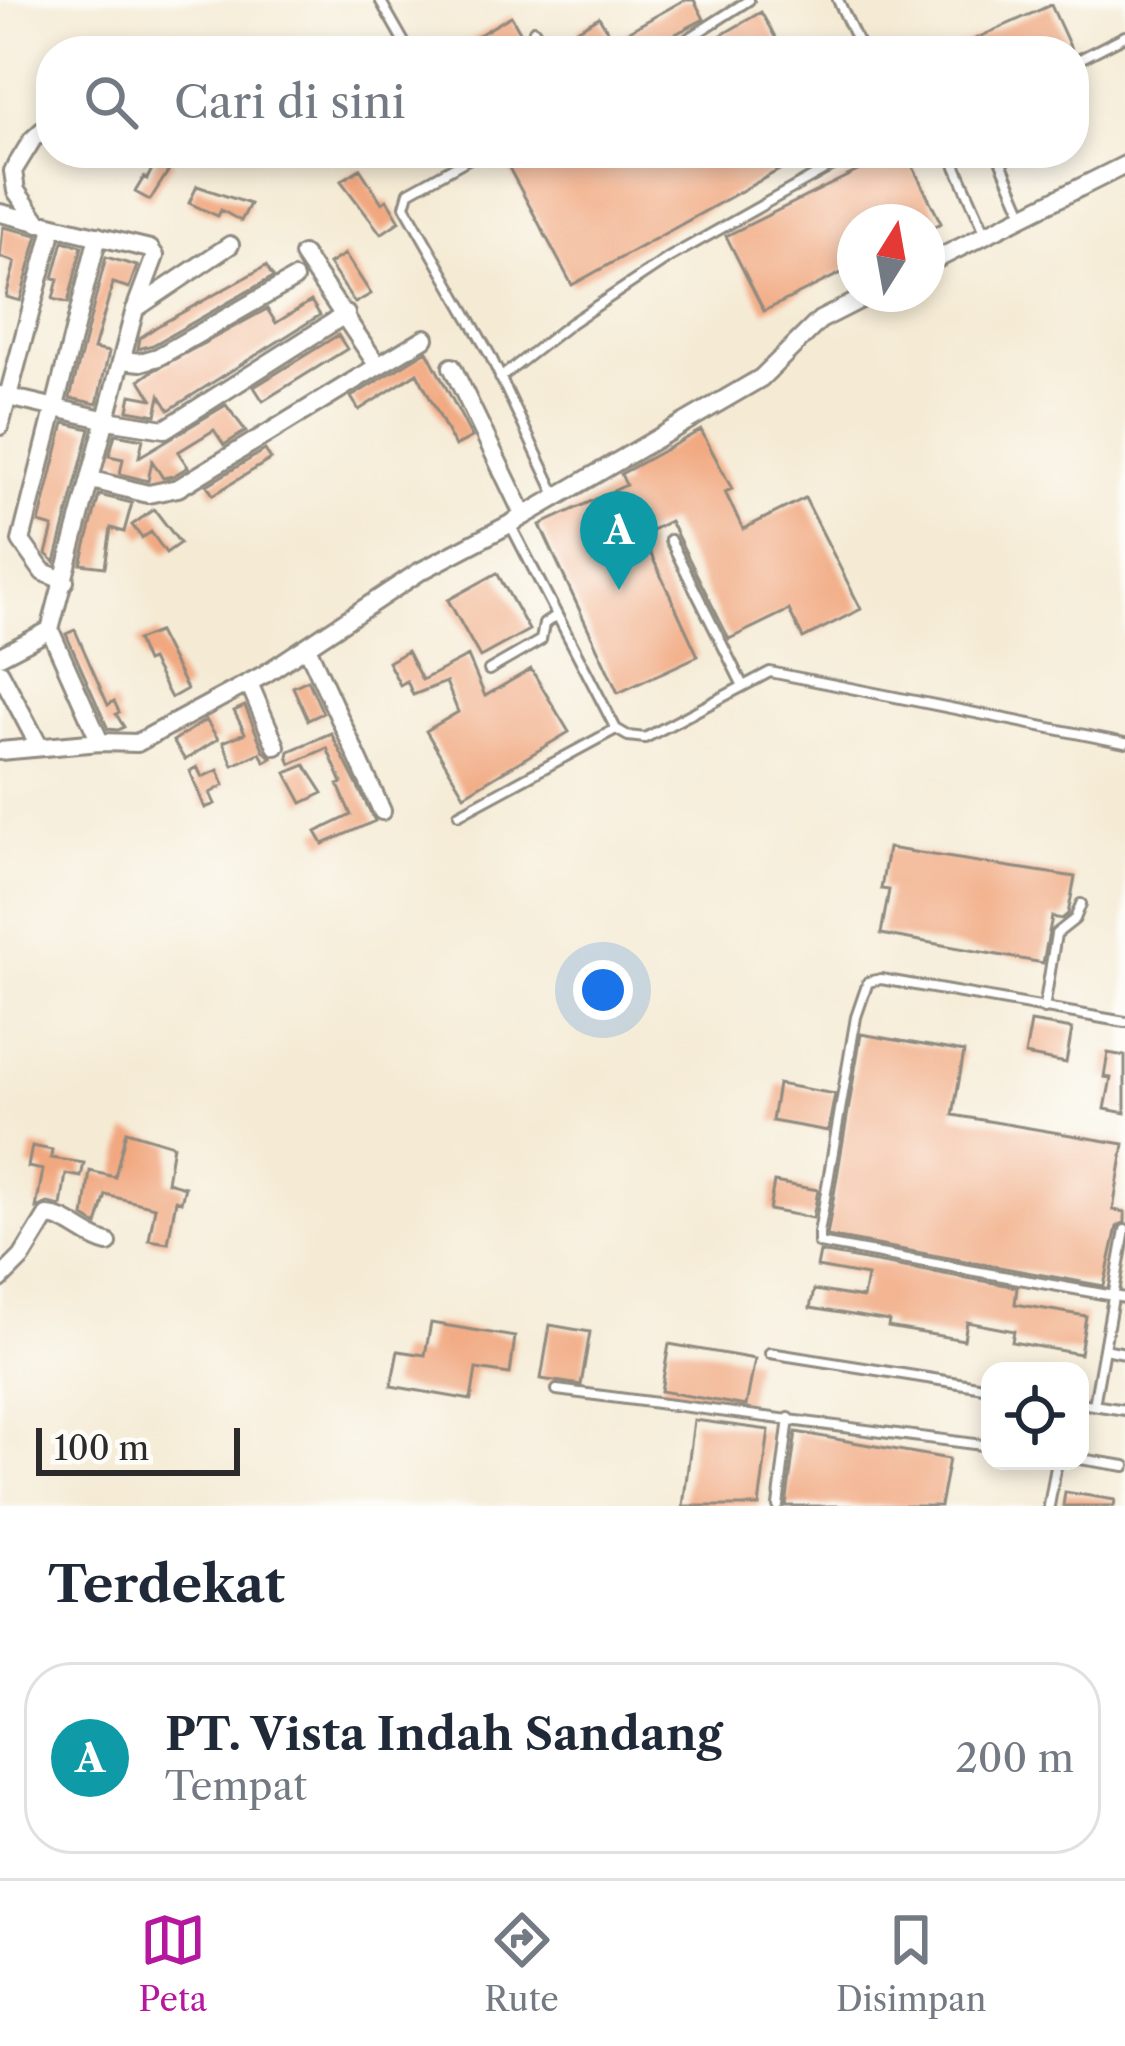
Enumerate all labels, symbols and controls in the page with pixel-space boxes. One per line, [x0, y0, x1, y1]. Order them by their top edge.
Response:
search box [36, 36, 1089, 168]
icon: search [78, 69, 144, 135]
text: Cari di sini [174, 74, 405, 130]
north arrow [837, 204, 945, 312]
pin: A [580, 491, 658, 590]
your location [573, 960, 633, 1020]
map controls [981, 1362, 1089, 1470]
button: locate [981, 1362, 1089, 1470]
scale bar [36, 1422, 240, 1475]
text: 100 m [54, 1428, 149, 1469]
text: Terdekat [48, 1553, 285, 1615]
text: PT. Vista Indah Sandang [165, 1706, 723, 1762]
text: A [75, 1734, 105, 1782]
text: 200 m [955, 1734, 1074, 1782]
text: Tempat [165, 1762, 307, 1810]
tab: Peta [139, 1907, 207, 2020]
tab: Rute [484, 1907, 559, 2020]
tab: Disimpan [836, 1907, 986, 2020]

